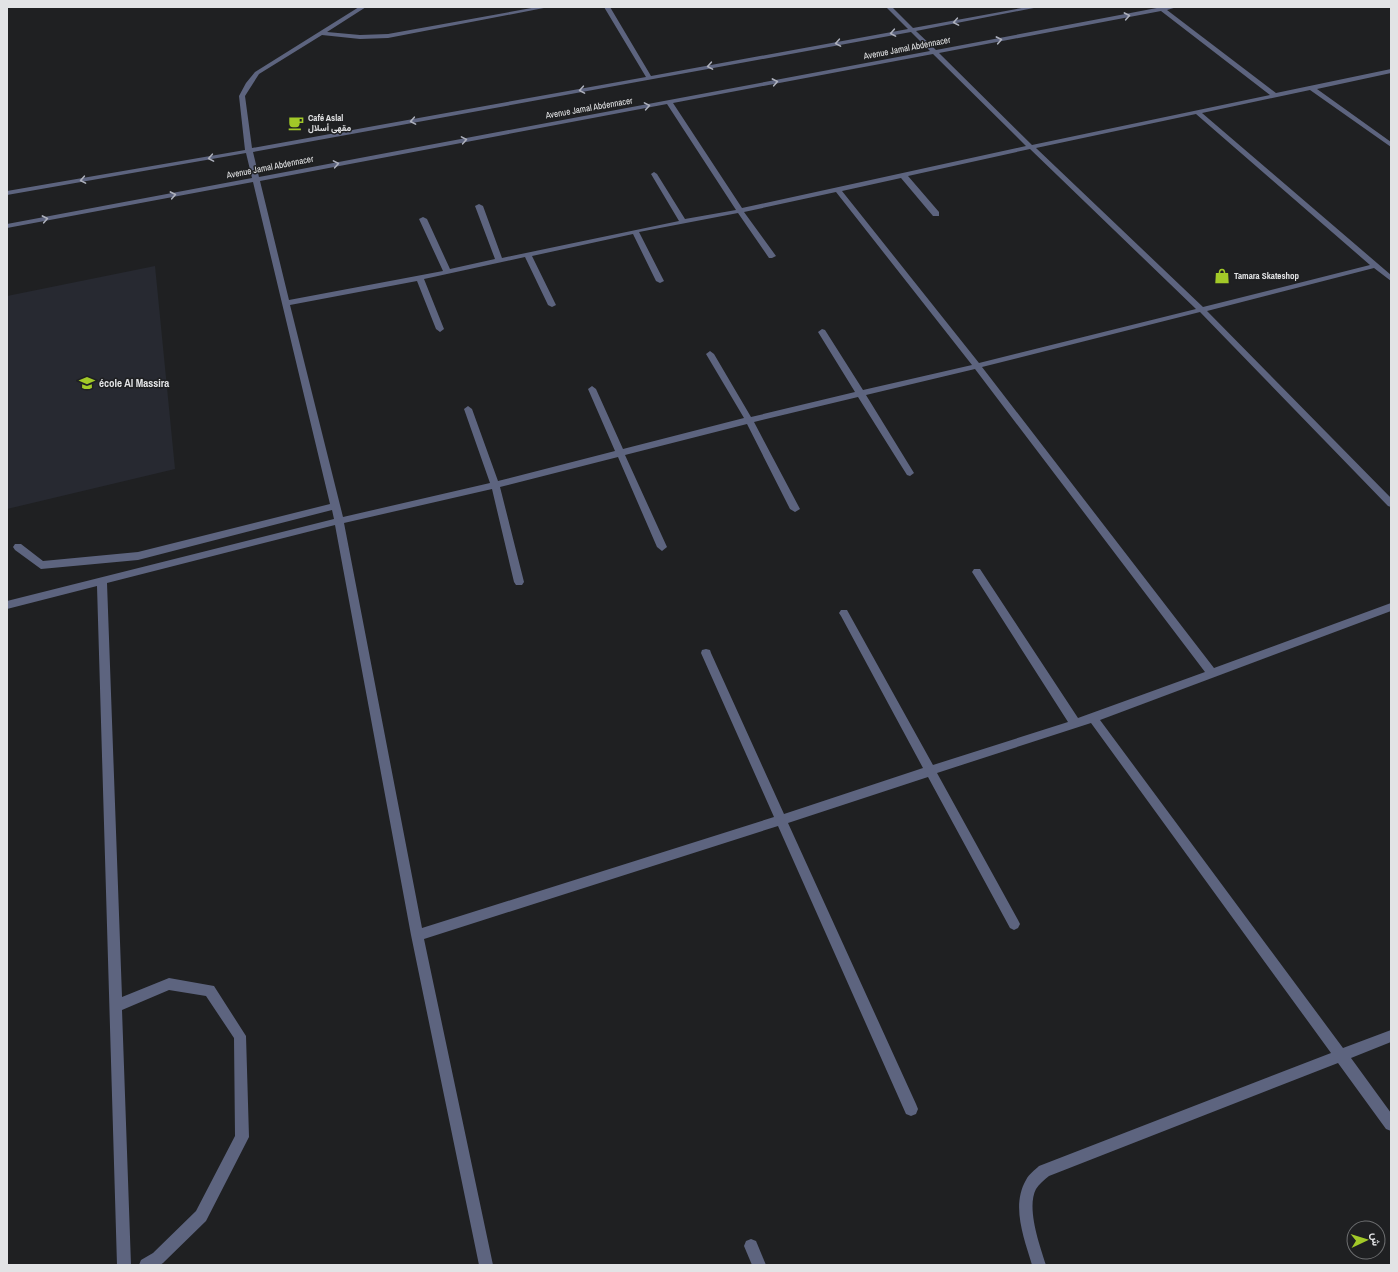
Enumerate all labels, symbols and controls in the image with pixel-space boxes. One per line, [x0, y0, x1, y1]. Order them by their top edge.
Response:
one-way arrow [1124, 12, 1130, 21]
one-way arrow [953, 17, 959, 25]
one-way arrow [890, 28, 896, 37]
street label: Avenue Jamal Abdennacer [862, 34, 952, 62]
one-way arrow [996, 36, 1003, 45]
one-way arrow [835, 38, 841, 47]
one-way arrow [707, 62, 713, 70]
one-way arrow [772, 78, 778, 87]
one-way arrow [579, 85, 585, 93]
street label: Avenue Jamal Abdennacer [544, 94, 634, 122]
one-way arrow [644, 102, 650, 111]
place label: Café Aslal مقهى أسلال [308, 112, 351, 134]
cafe icon: Café Aslal مقهى أسلال [287, 114, 305, 132]
one-way arrow [410, 116, 416, 125]
one-way arrow [461, 136, 467, 145]
one-way arrow [208, 153, 214, 162]
street label: Avenue Jamal Abdennacer [225, 153, 315, 181]
one-way arrow [333, 160, 340, 168]
one-way arrow [80, 176, 86, 184]
one-way arrow [170, 191, 176, 200]
one-way arrow [42, 215, 48, 223]
shop icon: Tamara Skateshop [1213, 267, 1231, 285]
place label: Tamara Skateshop [1234, 270, 1300, 282]
school or university icon: école Al Massira [78, 374, 96, 392]
place label: école Al Massira [99, 376, 169, 390]
north arrow [1346, 1220, 1386, 1260]
text: ش [1369, 1232, 1383, 1246]

